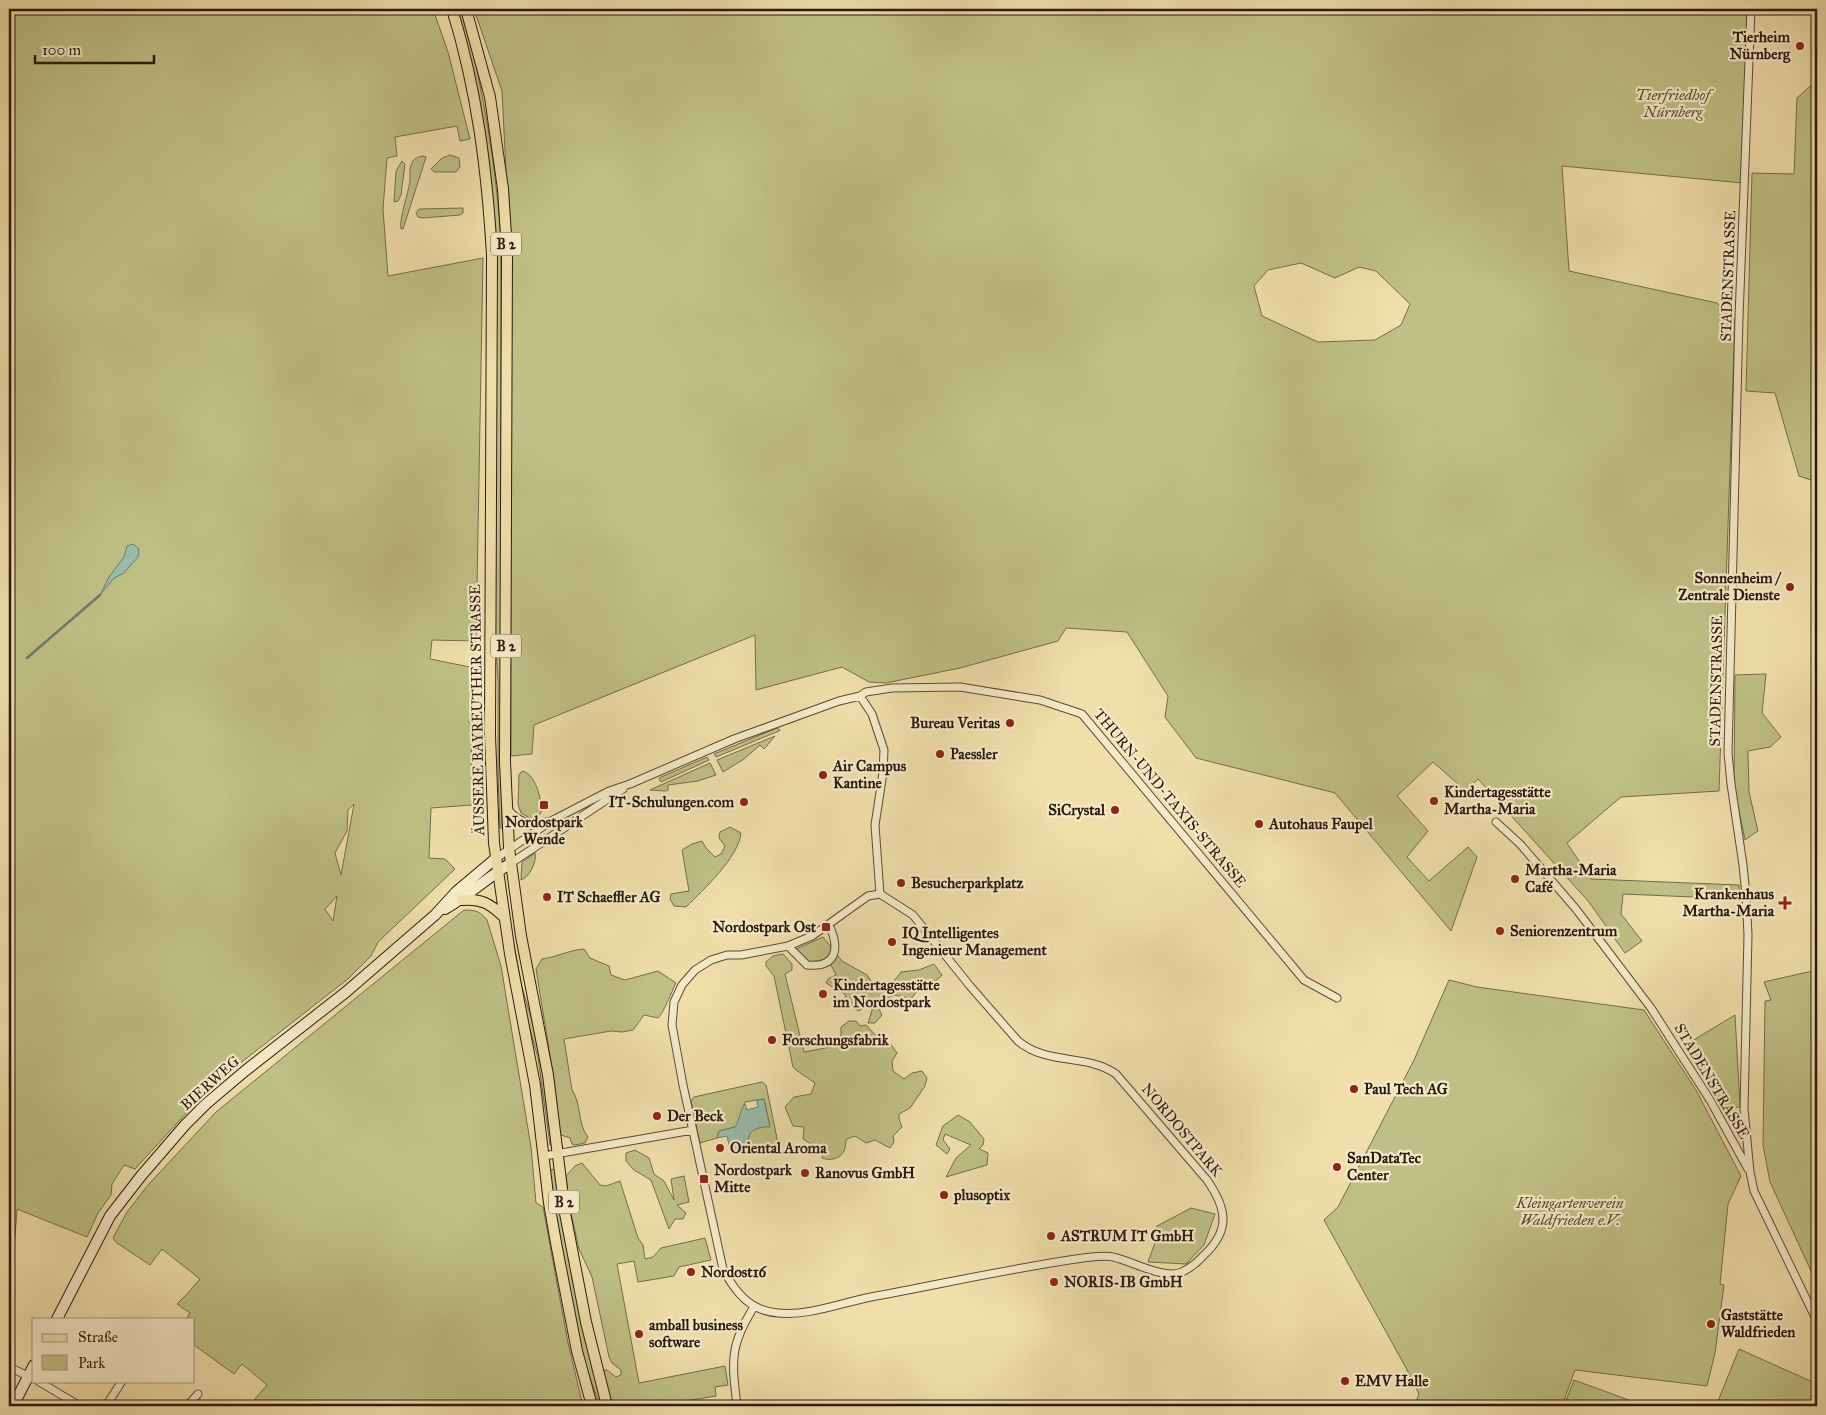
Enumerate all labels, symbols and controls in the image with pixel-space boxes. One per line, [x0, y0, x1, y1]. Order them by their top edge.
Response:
place label: Tierheim Nürnberg [1730, 28, 1791, 64]
scale bar [35, 32, 154, 64]
marker: Tierheim Nürnberg [1794, 40, 1806, 52]
text: 100 m [42, 41, 82, 59]
park label: Tierfriedhof Nürnberg [1636, 86, 1714, 121]
street label: STADENSTRASSE [1717, 210, 1739, 342]
road number: B 2 [491, 232, 521, 255]
place label: Sonnenheim / Zentrale Dienste [1678, 569, 1782, 604]
marker: Sonnenheim / Zentrale Dienste [1784, 581, 1796, 593]
street label: ÄUSSERE BAYREUTHER STRASSE [466, 584, 488, 837]
street label: STADENSTRASSE [1706, 615, 1726, 747]
road number: B 2 [491, 634, 521, 658]
street label: THURN-UND-TAXIS-STRASSE [1090, 705, 1250, 891]
place label: Bureau Veritas [910, 714, 1001, 732]
marker: Bureau Veritas [1004, 717, 1016, 729]
place label: Paessler [950, 745, 998, 763]
marker: Paessler [934, 748, 946, 760]
place label: Air Campus Kantine [832, 757, 907, 792]
marker: Air Campus Kantine [817, 769, 829, 781]
place label: Kindertagesstätte Martha-Maria [1444, 783, 1551, 818]
place label: IT-Schulungen.com [609, 793, 734, 812]
marker: Kindertagesstätte Martha-Maria [1428, 795, 1440, 807]
marker: IT-Schulungen.com [738, 796, 750, 808]
marker: Nordostpark Wende [538, 799, 550, 811]
place label: SiCrystal [1048, 801, 1106, 820]
marker: SiCrystal [1109, 804, 1121, 816]
place label: Nordostpark Wende [505, 813, 584, 848]
place label: Autohaus Faupel [1268, 815, 1374, 834]
marker: Autohaus Faupel [1253, 818, 1265, 830]
place label: Martha-Maria Café [1525, 861, 1617, 896]
marker: Martha-Maria Café [1509, 873, 1521, 885]
place label: Besucherparkplatz [911, 874, 1024, 893]
marker: Besucherparkplatz [895, 877, 907, 889]
place label: Krankenhaus Martha-Maria [1683, 885, 1775, 920]
place label: IT Schaeffler AG [557, 888, 660, 906]
marker: IT Schaeffler AG [541, 891, 553, 903]
marker: Krankenhaus Martha-Maria [1778, 896, 1792, 910]
place label: Nordostpark Ost [713, 918, 817, 937]
marker: Nordostpark Ost [820, 921, 832, 933]
place label: Seniorenzentrum [1510, 922, 1618, 940]
place label: IQ Intelligentes Ingenieur Management [902, 924, 1047, 960]
marker: Seniorenzentrum [1494, 925, 1506, 937]
marker: IQ Intelligentes Ingenieur Management [886, 936, 898, 948]
place label: Kindertagesstätte im Nordostpark [833, 976, 940, 1012]
marker: Kindertagesstätte im Nordostpark [817, 988, 829, 1000]
street label: STADENSTRASSE [1670, 1020, 1754, 1142]
place label: Forschungsfabrik [782, 1031, 890, 1050]
marker: Forschungsfabrik [766, 1034, 778, 1046]
street label: BIERWEG [177, 1052, 243, 1114]
street label: NORDOSTPARK [1138, 1080, 1226, 1181]
place label: Paul Tech AG [1364, 1080, 1448, 1098]
marker: Paul Tech AG [1348, 1083, 1360, 1095]
place label: Der Beck [667, 1107, 724, 1125]
marker: Der Beck [651, 1110, 663, 1122]
place label: Oriental Aroma [730, 1139, 827, 1157]
marker: Oriental Aroma [714, 1142, 726, 1154]
place label: SanDataTec Center [1347, 1149, 1422, 1184]
place label: Nordostpark Mitte [714, 1161, 793, 1196]
marker: SanDataTec Center [1331, 1161, 1343, 1173]
place label: Ranovus GmbH [815, 1164, 915, 1182]
marker: Ranovus GmbH [799, 1167, 811, 1179]
marker: Nordostpark Mitte [698, 1173, 710, 1185]
place label: plusoptix [953, 1186, 1010, 1205]
marker: plusoptix [938, 1189, 950, 1201]
road number: B 2 [549, 1190, 579, 1214]
park label: Kleingartenverein Waldfrieden e.V. [1515, 1194, 1624, 1229]
place label: ASTRUM IT GmbH [1060, 1227, 1194, 1245]
marker: ASTRUM IT GmbH [1045, 1230, 1057, 1242]
place label: Nordost16 [701, 1263, 768, 1281]
marker: Nordost16 [685, 1266, 697, 1278]
place label: NORIS-IB GmbH [1064, 1273, 1183, 1291]
marker: NORIS-IB GmbH [1048, 1276, 1060, 1288]
place label: Gaststätte Waldfrieden [1721, 1306, 1796, 1341]
place label: amball business software [649, 1316, 743, 1351]
legend [32, 1318, 195, 1382]
marker: Gaststätte Waldfrieden [1705, 1318, 1717, 1330]
text: Straße [78, 1328, 118, 1346]
marker: amball business software [633, 1328, 645, 1340]
text: Park [78, 1354, 105, 1372]
place label: EMV Halle [1355, 1372, 1429, 1390]
marker: EMV Halle [1339, 1375, 1351, 1387]

